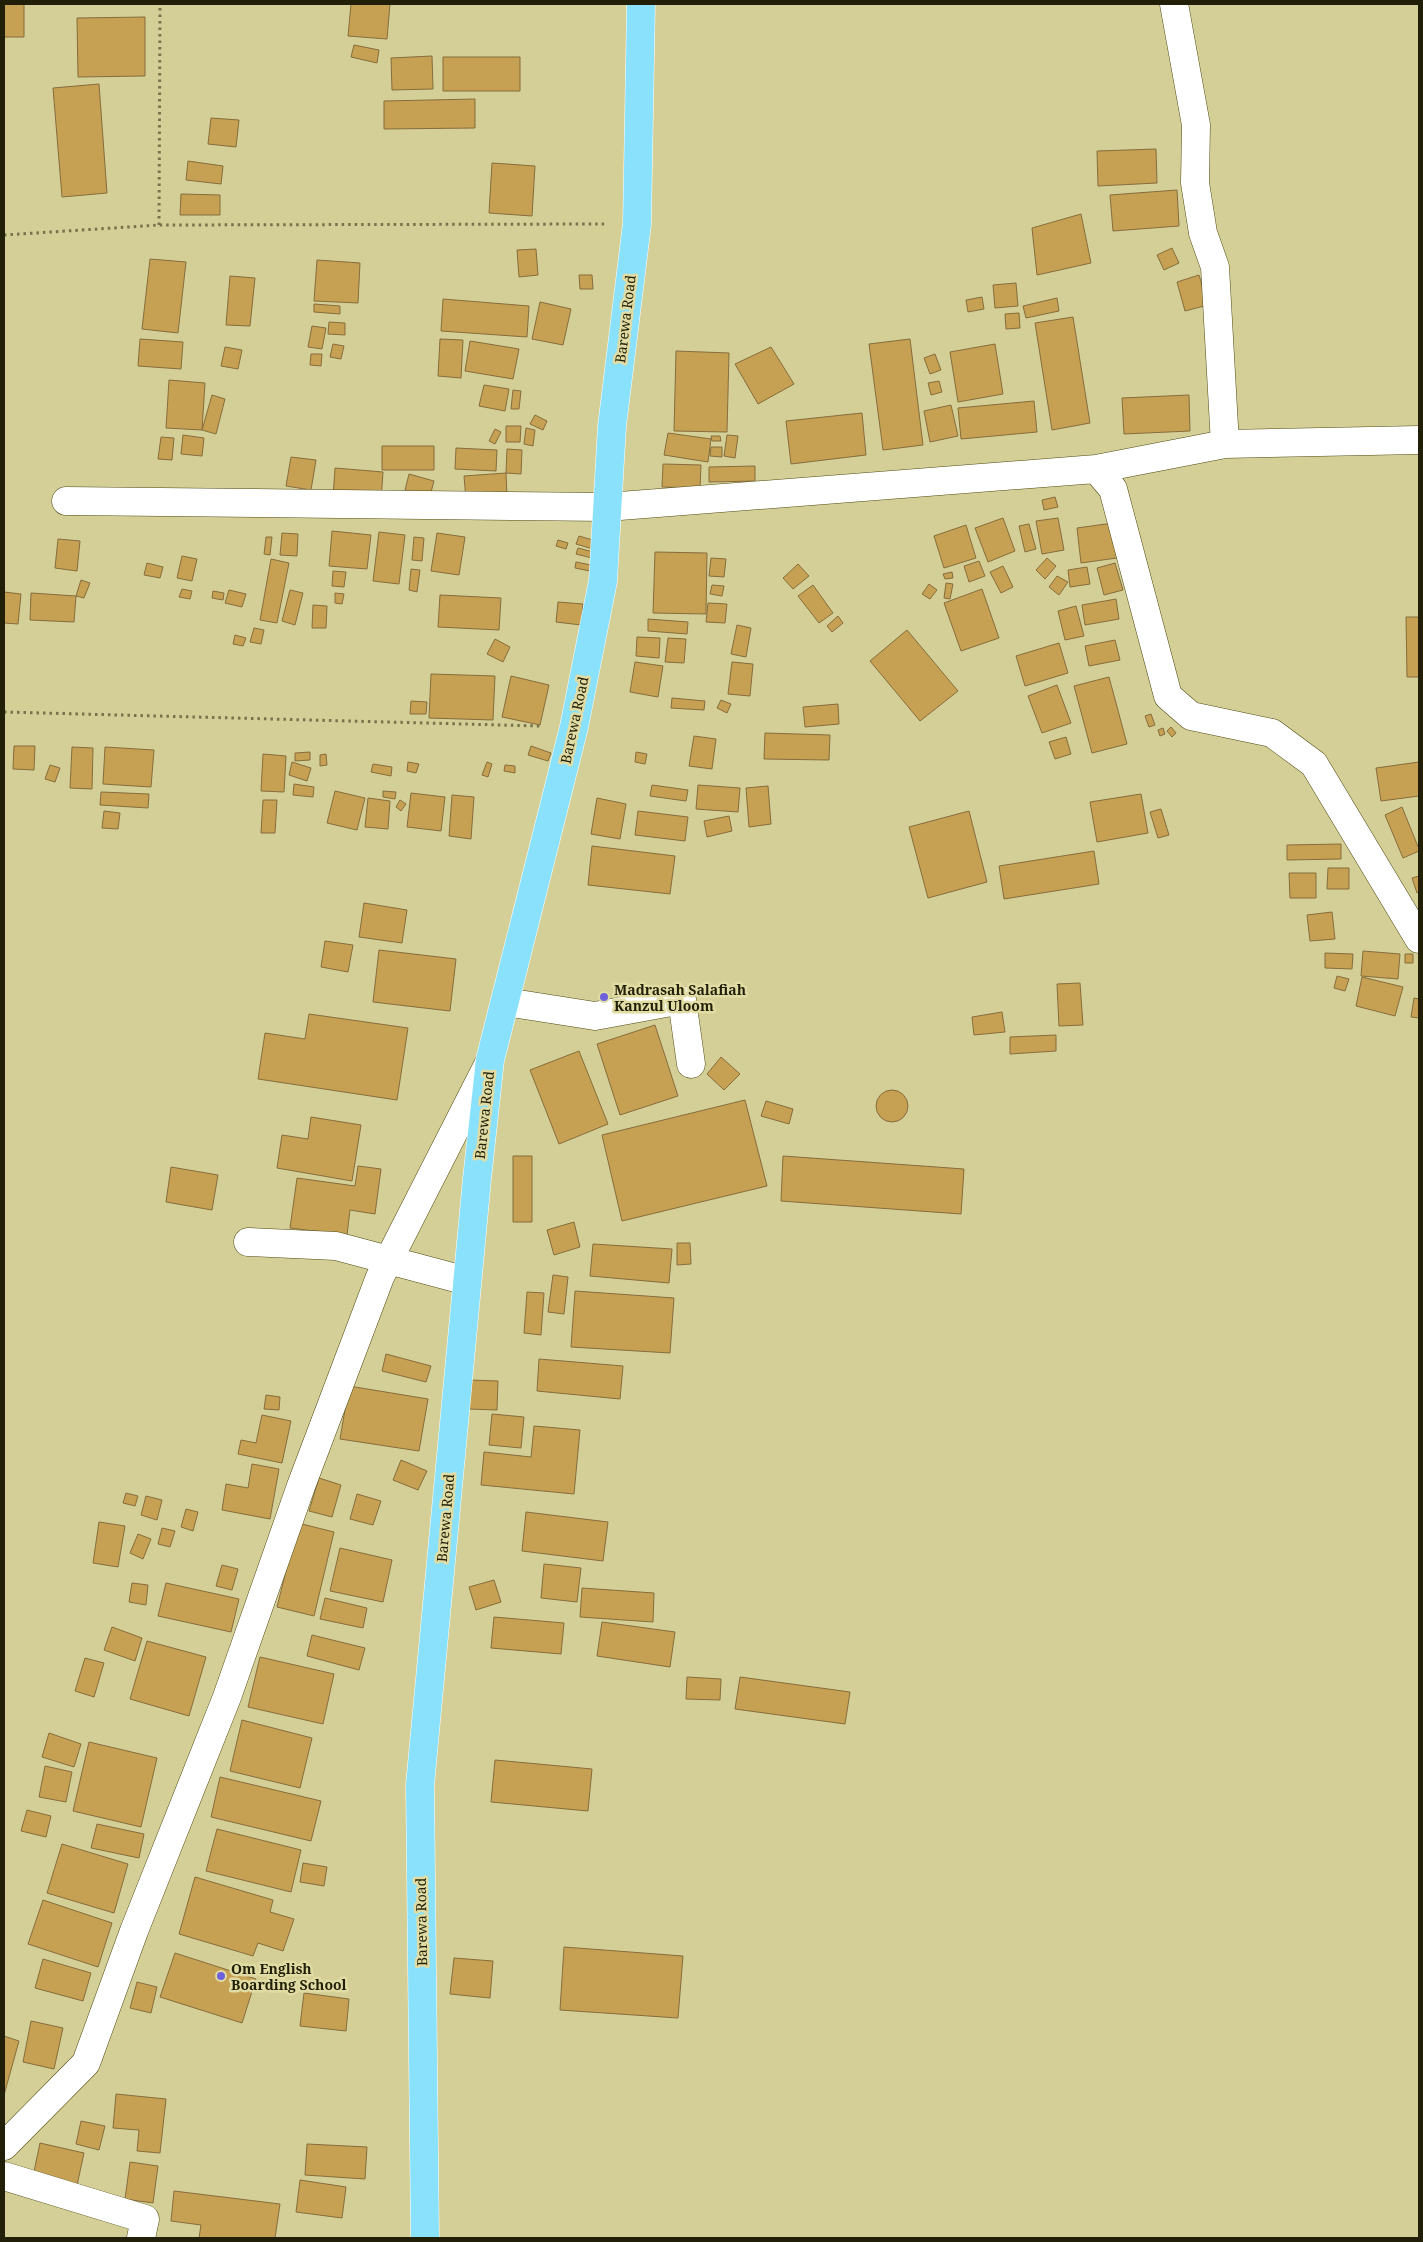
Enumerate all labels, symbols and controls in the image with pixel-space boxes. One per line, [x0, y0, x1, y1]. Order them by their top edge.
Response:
street label: Barewa Road [610, 274, 640, 364]
street label: Barewa Road [556, 674, 593, 765]
place label: Madrasah Salafiah Kanzul Uloom [614, 980, 746, 1015]
marker: Madrasah Salafiah Kanzul Uloom [598, 991, 610, 1003]
street label: Barewa Road [470, 1070, 498, 1160]
street label: Barewa Road [432, 1473, 458, 1563]
street label: Barewa Road [411, 1877, 431, 1966]
place label: Om English Boarding School [231, 1959, 347, 1994]
marker: Om English Boarding School [215, 1970, 227, 1982]

